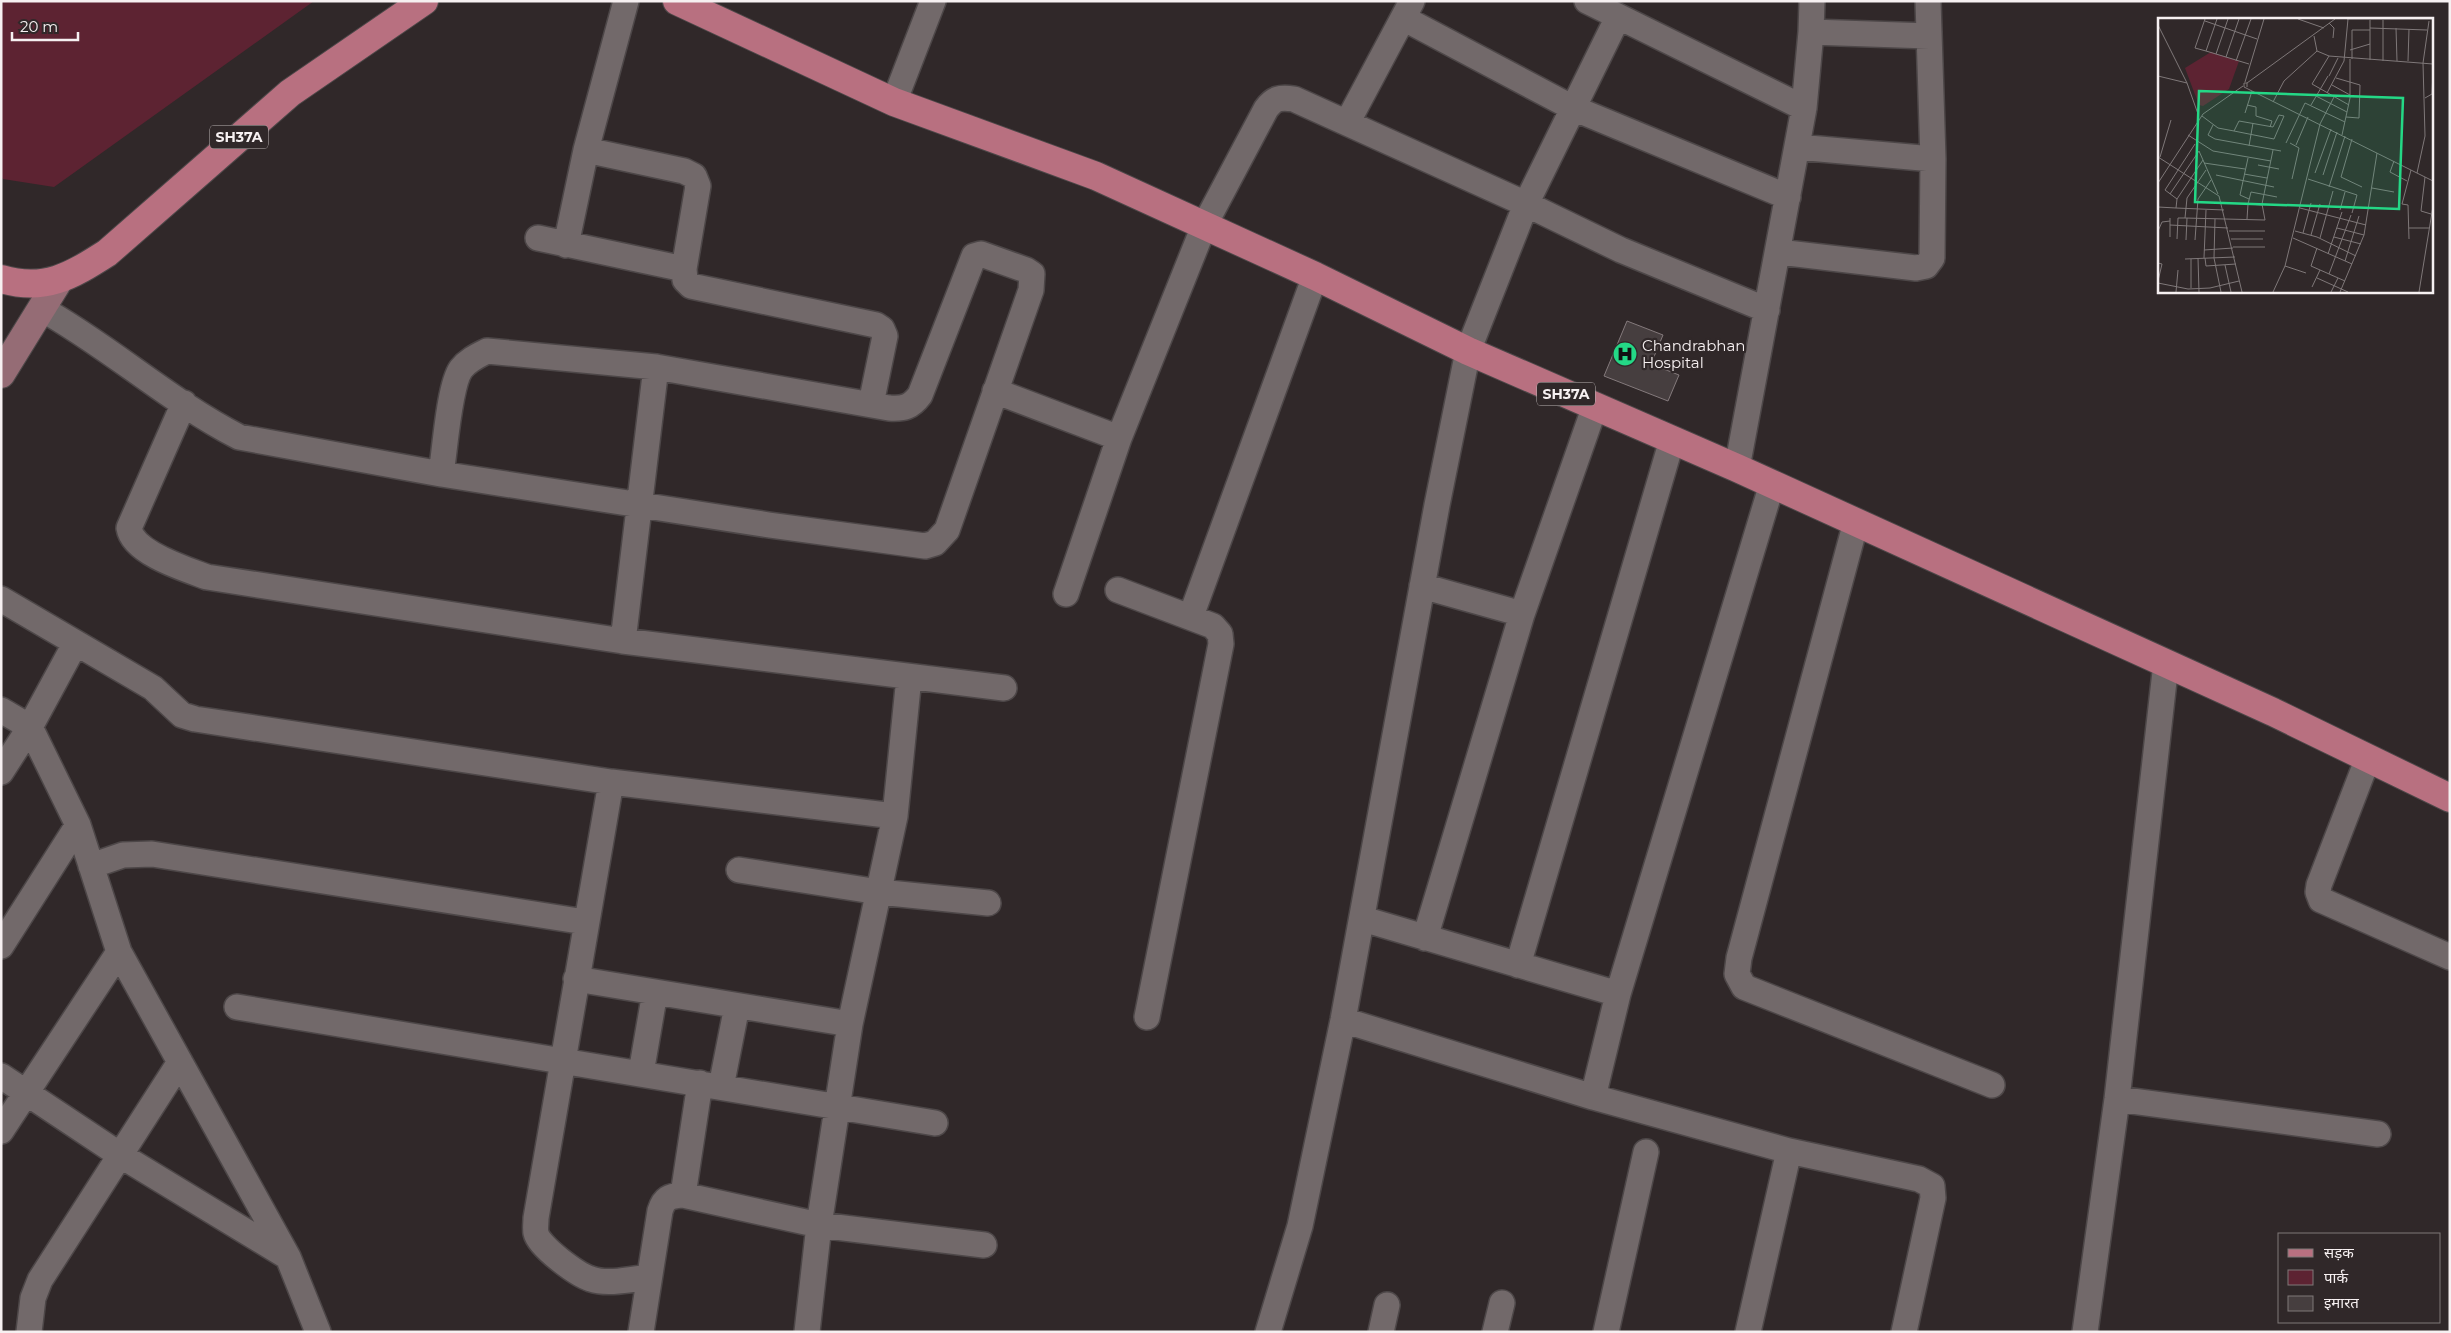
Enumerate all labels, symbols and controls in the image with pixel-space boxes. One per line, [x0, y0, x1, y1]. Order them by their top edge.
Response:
scale bar [12, 10, 79, 42]
text: 20 m [20, 17, 58, 36]
inset map [2158, 18, 2434, 292]
road number: SH37A [210, 125, 268, 148]
place label: Chandrabhan Hospital [1642, 336, 1746, 372]
hospital icon: Chandrabhan Hospital [1612, 341, 1638, 367]
road number: SH37A [1537, 382, 1595, 406]
legend [2278, 1233, 2441, 1323]
text: सड़क [2324, 1243, 2354, 1262]
text: पार्क [2324, 1268, 2348, 1287]
text: इमारत [2324, 1293, 2359, 1312]

